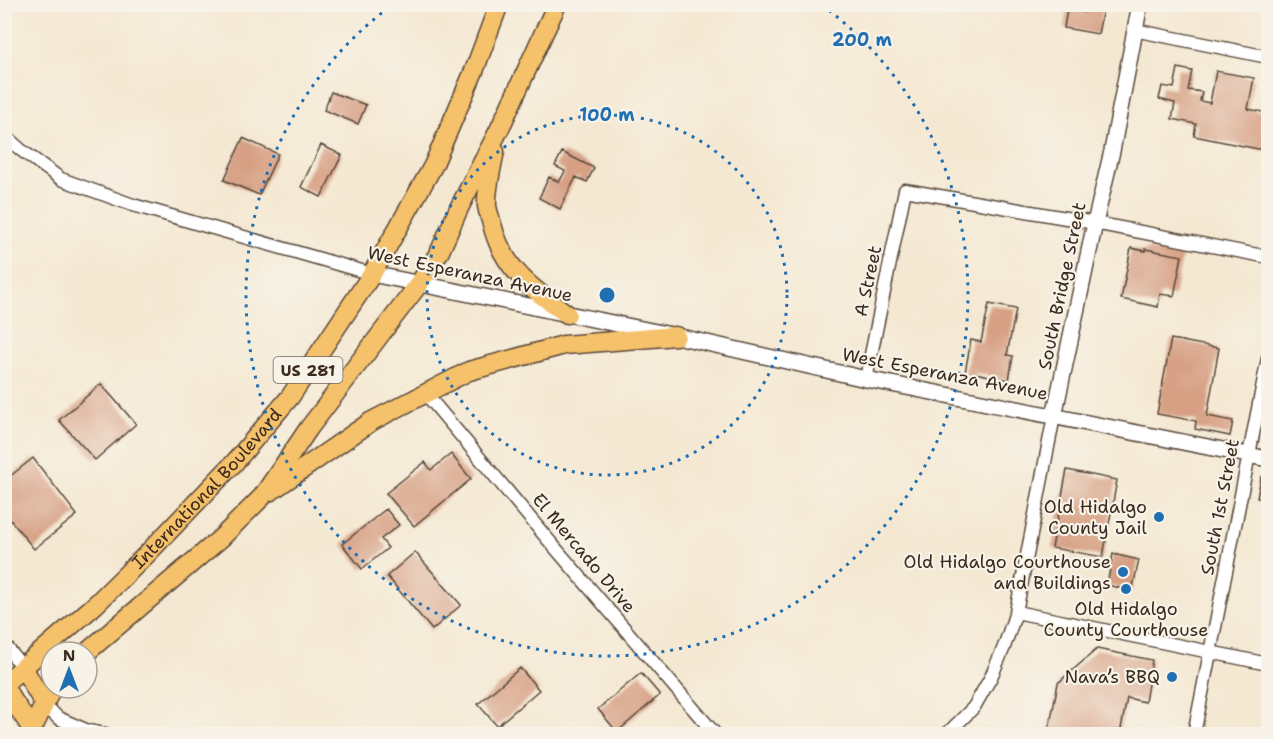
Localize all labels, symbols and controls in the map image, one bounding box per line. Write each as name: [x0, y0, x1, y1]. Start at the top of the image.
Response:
text: 200 m: [832, 28, 893, 52]
text: 100 m: [579, 103, 635, 127]
street label: South Bridge Street: [1033, 200, 1092, 372]
street label: West Esperanza Avenue: [365, 241, 575, 307]
street label: A Street: [849, 243, 887, 319]
centre of rings: [597, 285, 617, 305]
street label: West Esperanza Avenue: [840, 342, 1050, 406]
road number: US 281: [274, 357, 342, 383]
street label: International Boulevard: [127, 403, 287, 574]
street label: South 1st Street: [1195, 437, 1245, 577]
street label: El Mercado Drive: [527, 488, 641, 618]
place label: Old Hidalgo County Jail: [1044, 495, 1148, 540]
marker: Old Hidalgo County Jail: [1152, 510, 1166, 524]
place label: Old Hidalgo Courthouse and Buildings: [904, 550, 1111, 595]
marker: Old Hidalgo Courthouse and Buildings: [1116, 565, 1130, 579]
marker: Old Hidalgo County Courthouse: [1119, 582, 1133, 596]
place label: Old Hidalgo County Courthouse: [1044, 597, 1208, 642]
north arrow: [39, 640, 99, 700]
text: N: [63, 645, 75, 666]
place label: Nava’s BBQ: [1064, 665, 1160, 689]
marker: Nava’s BBQ: [1165, 670, 1179, 684]

